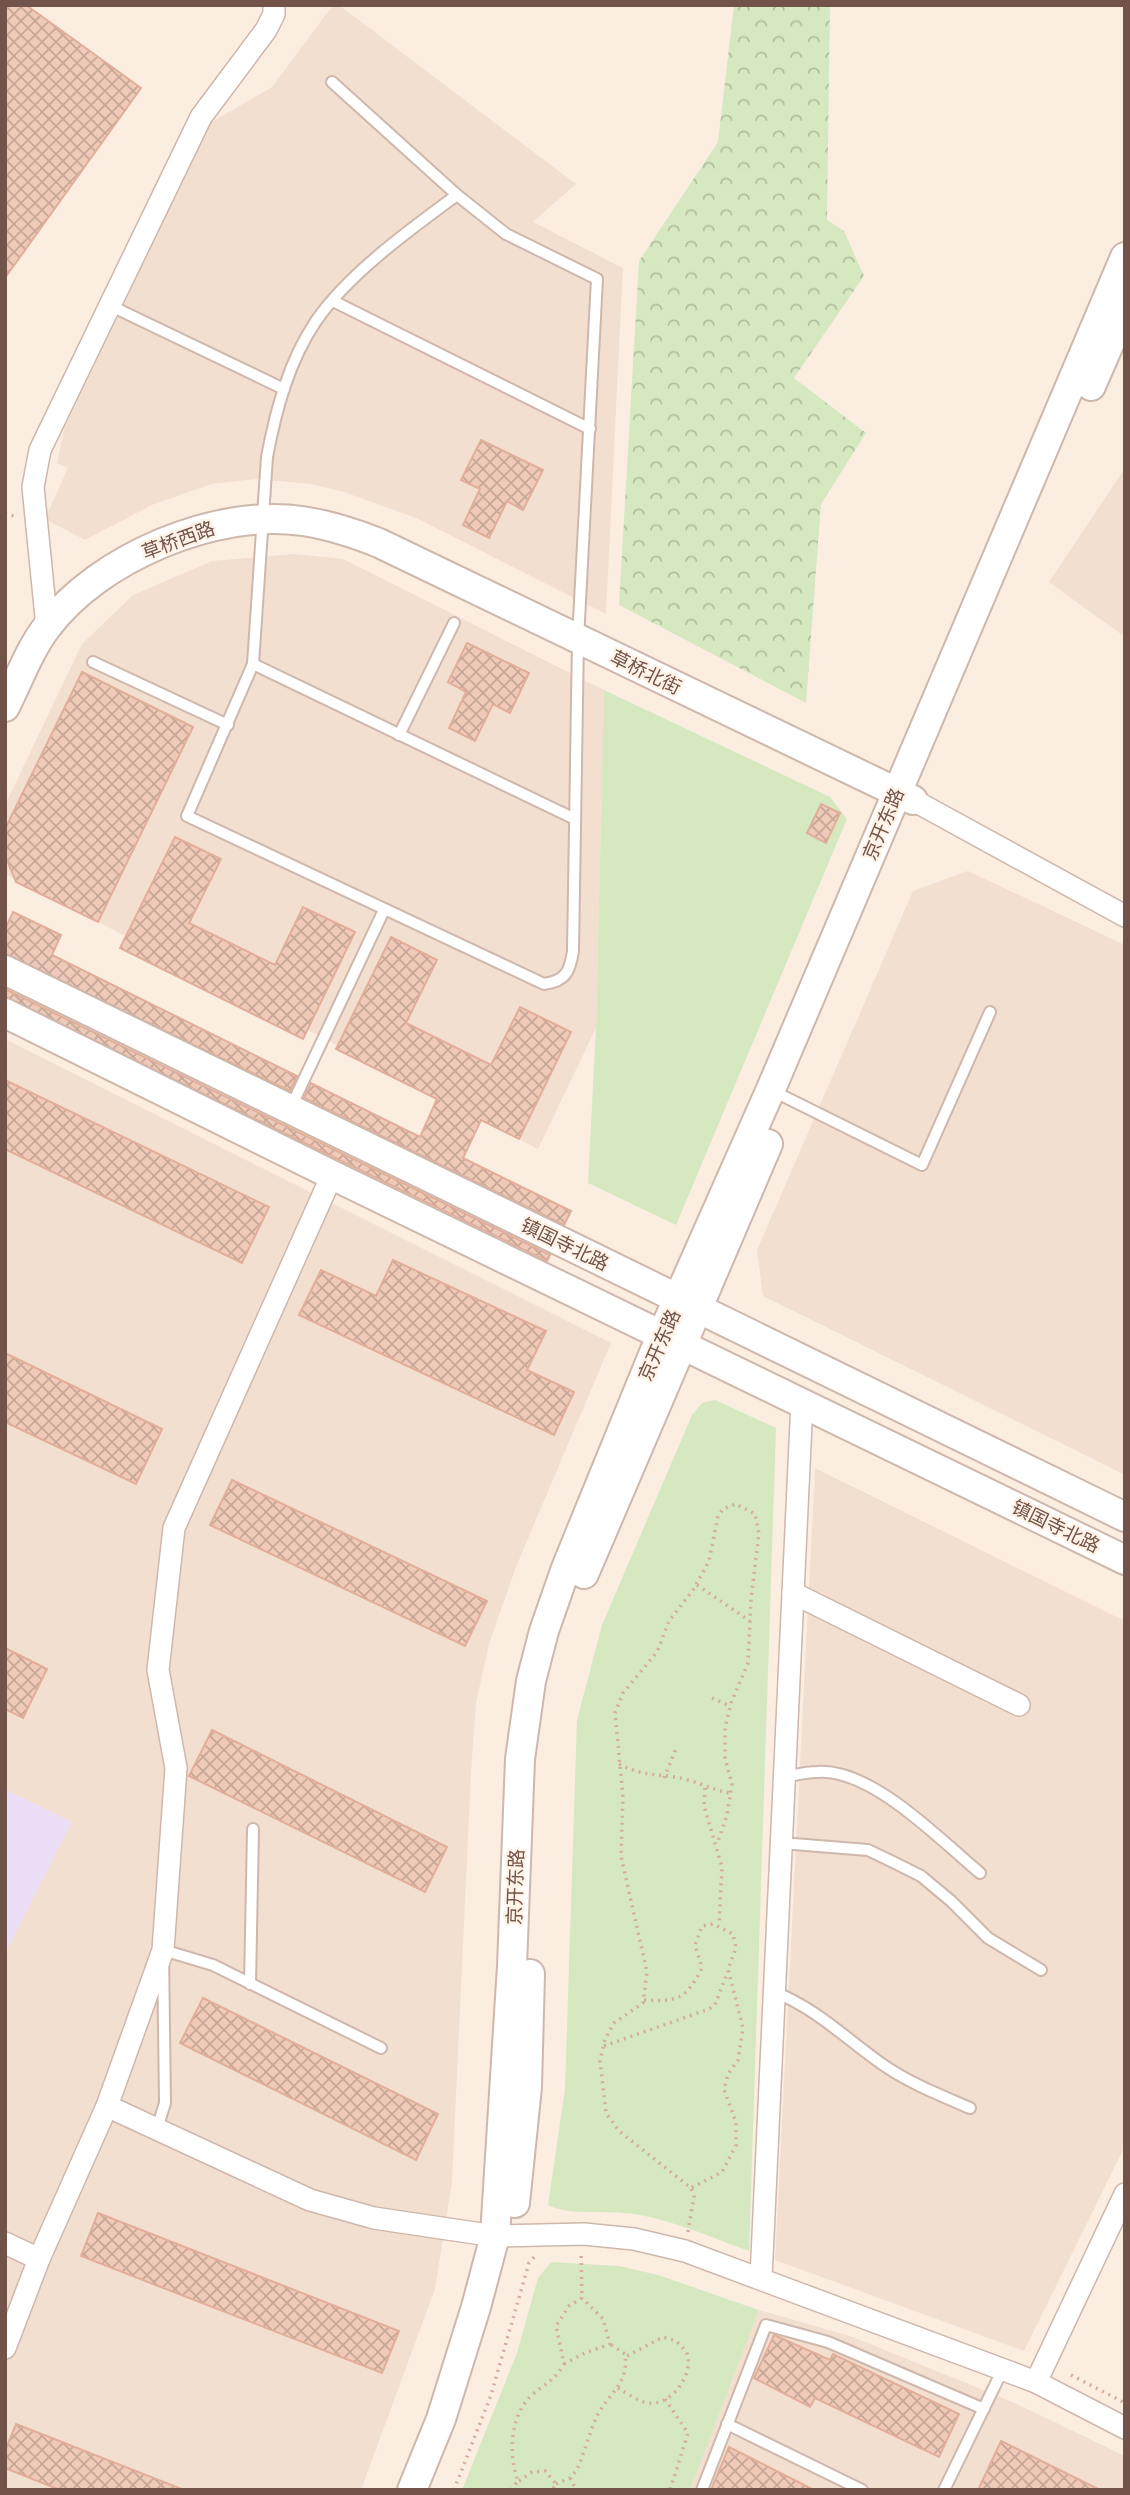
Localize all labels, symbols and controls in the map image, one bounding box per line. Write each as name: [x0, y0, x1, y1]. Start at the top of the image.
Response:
street label: 草桥西路: [139, 517, 217, 563]
street label: 草桥北街: [607, 645, 685, 699]
street label: 京开东路: [858, 785, 908, 863]
street label: 镇国寺北路: [517, 1213, 613, 1275]
street label: 京开东路: [633, 1306, 685, 1384]
street label: 镇国寺北路: [1008, 1495, 1104, 1557]
street label: 京开东路: [503, 1849, 527, 1925]

